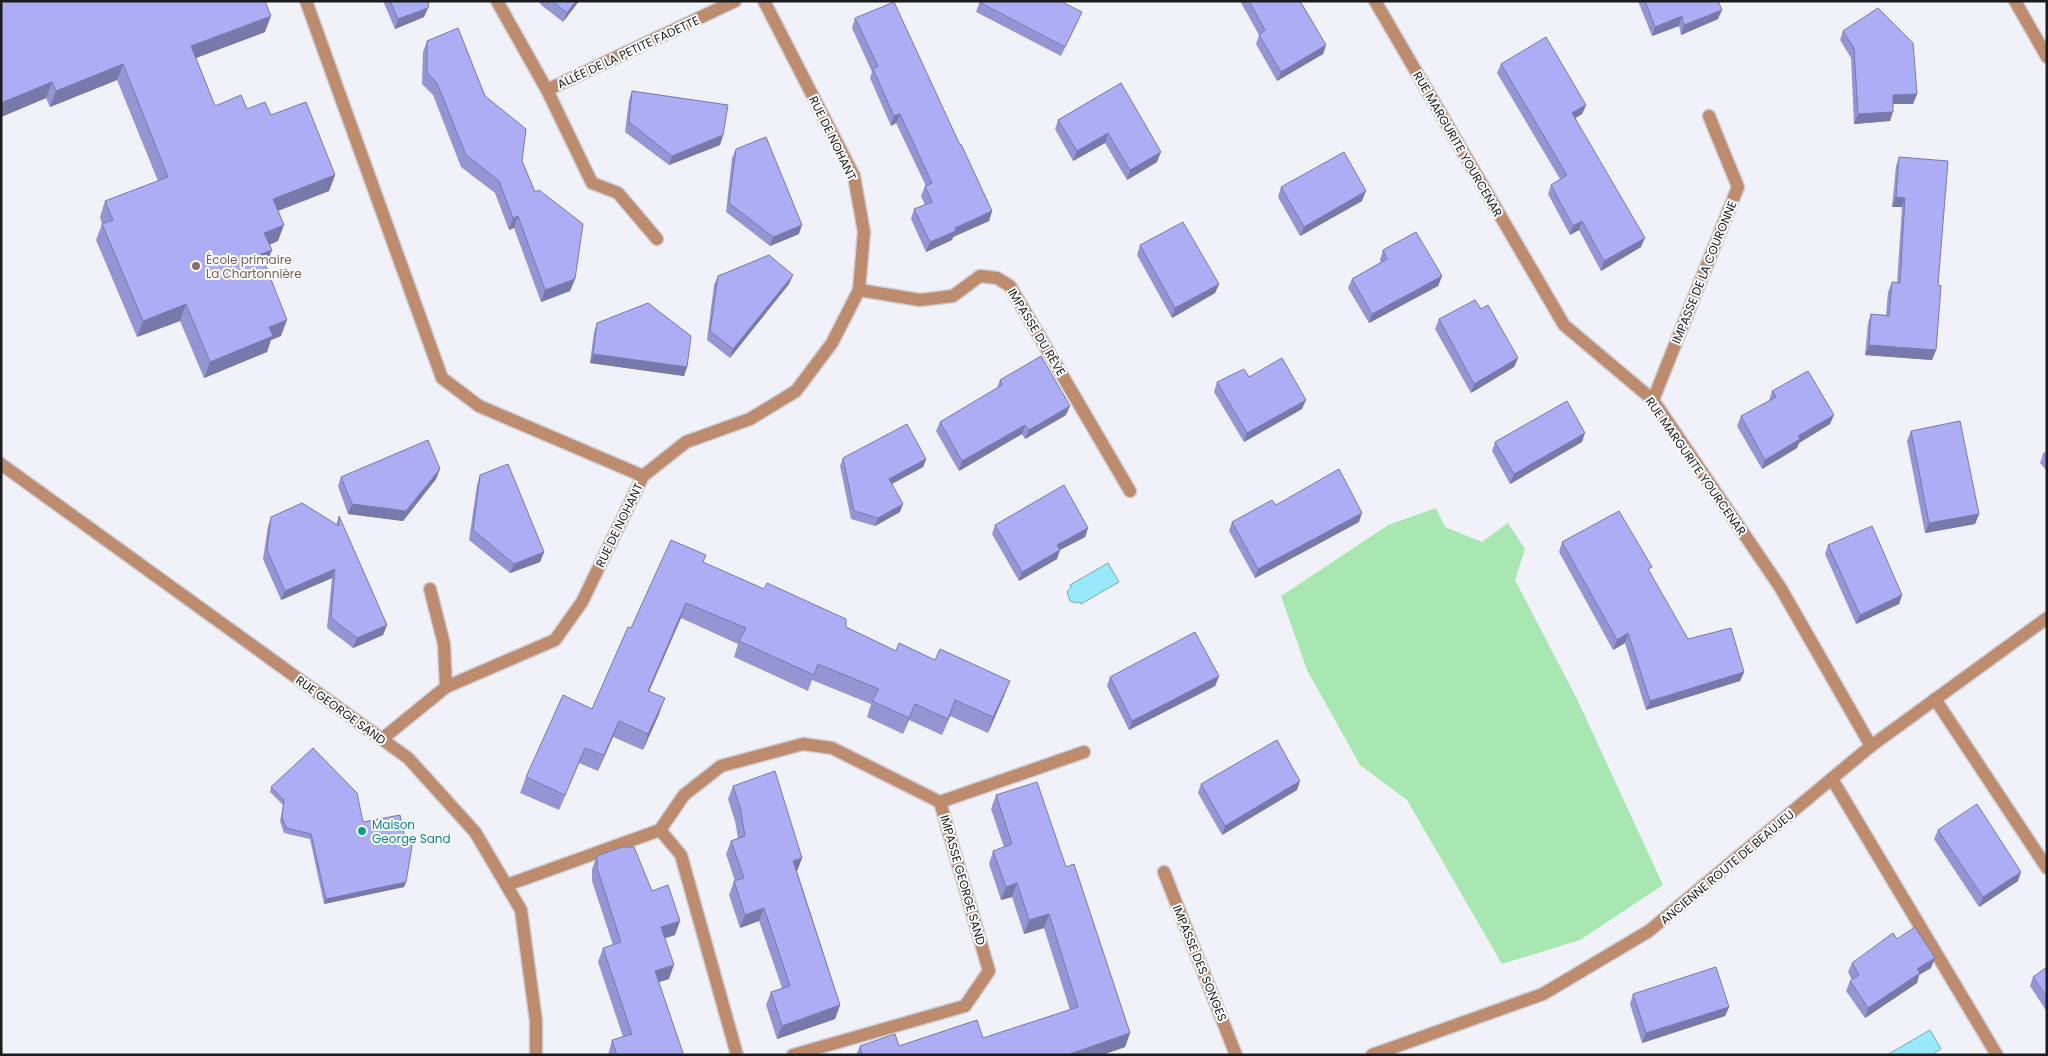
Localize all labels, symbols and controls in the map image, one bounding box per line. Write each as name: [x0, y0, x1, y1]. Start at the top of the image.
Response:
street label: ALLÉE DE LA PETITE FADETTE: [554, 12, 702, 92]
street label: RUE MARGURITE YOURCENAR: [1409, 68, 1507, 220]
street label: RUE DE NOHANT: [805, 93, 861, 183]
street label: IMPASSE DE LA COURONNE: [1668, 198, 1740, 346]
place label: École primaire La Chartonnière: [206, 251, 302, 282]
marker: École primaire La Chartonnière: [190, 260, 202, 272]
street label: IMPASSE DU RÊVE: [1004, 285, 1070, 379]
street label: RUE MARGURITE YOURCENAR: [1642, 394, 1750, 538]
street label: RUE DE NOHANT: [591, 480, 647, 570]
street label: RUE GEORGE SAND: [292, 671, 390, 749]
street label: ANCIENNE ROUTE DE BEAUJEU: [1656, 806, 1798, 928]
street label: IMPASSE GEORGE SAND: [936, 813, 990, 947]
place label: Maison George Sand: [372, 816, 451, 847]
marker: Maison George Sand: [356, 825, 368, 837]
street label: IMPASSE DES SONGES: [1169, 902, 1231, 1024]

